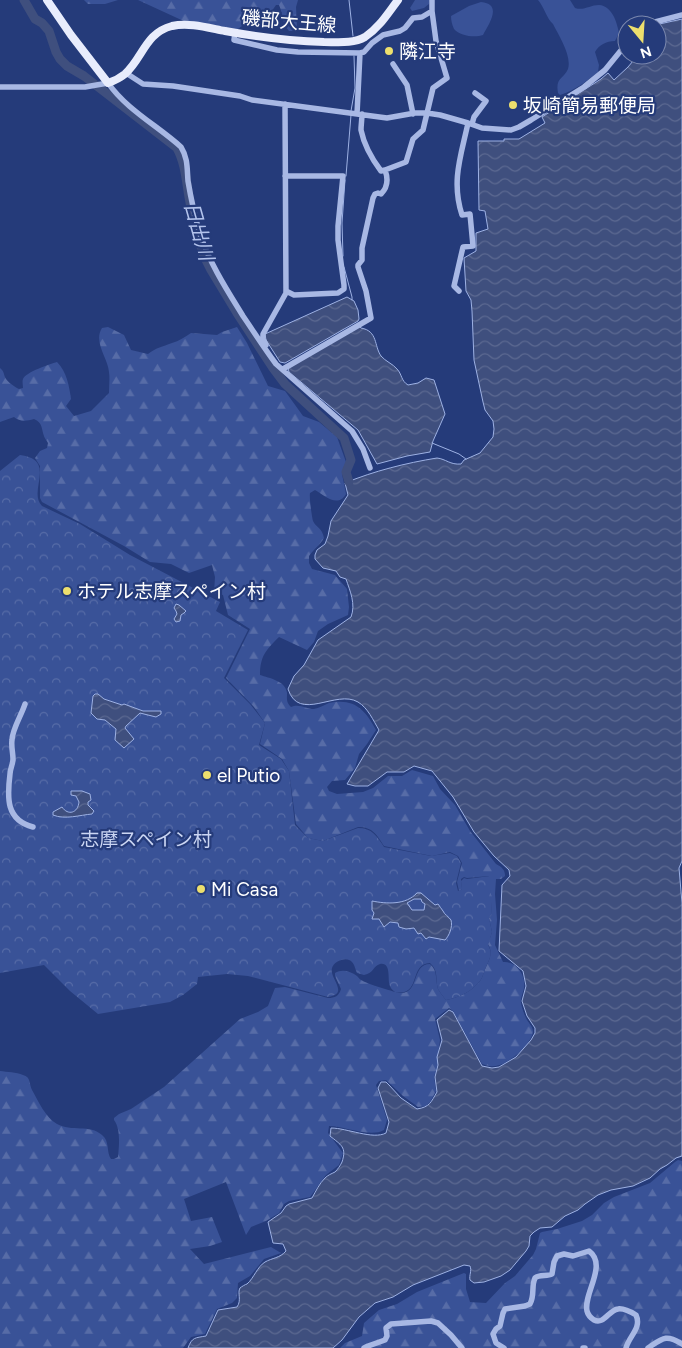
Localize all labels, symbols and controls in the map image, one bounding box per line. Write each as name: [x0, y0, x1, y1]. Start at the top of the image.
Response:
street label: 磯部大王線: [241, 6, 337, 37]
north arrow: [617, 15, 667, 65]
place label: 隣江寺: [399, 40, 456, 63]
text: N: [638, 42, 654, 62]
marker: 隣江寺: [383, 45, 395, 57]
place label: 坂崎簡易郵便局: [523, 94, 656, 117]
marker: 坂崎簡易郵便局: [507, 99, 519, 111]
water label: 日出川: [179, 199, 219, 265]
place label: ホテル志摩スペイン村: [77, 580, 266, 603]
marker: ホテル志摩スペイン村: [61, 585, 73, 597]
place label: el Putio: [217, 764, 280, 787]
marker: el Putio: [201, 769, 213, 781]
park label: 志摩スペイン村: [80, 828, 212, 851]
place label: Mi Casa: [211, 878, 278, 901]
marker: Mi Casa: [195, 883, 207, 895]

